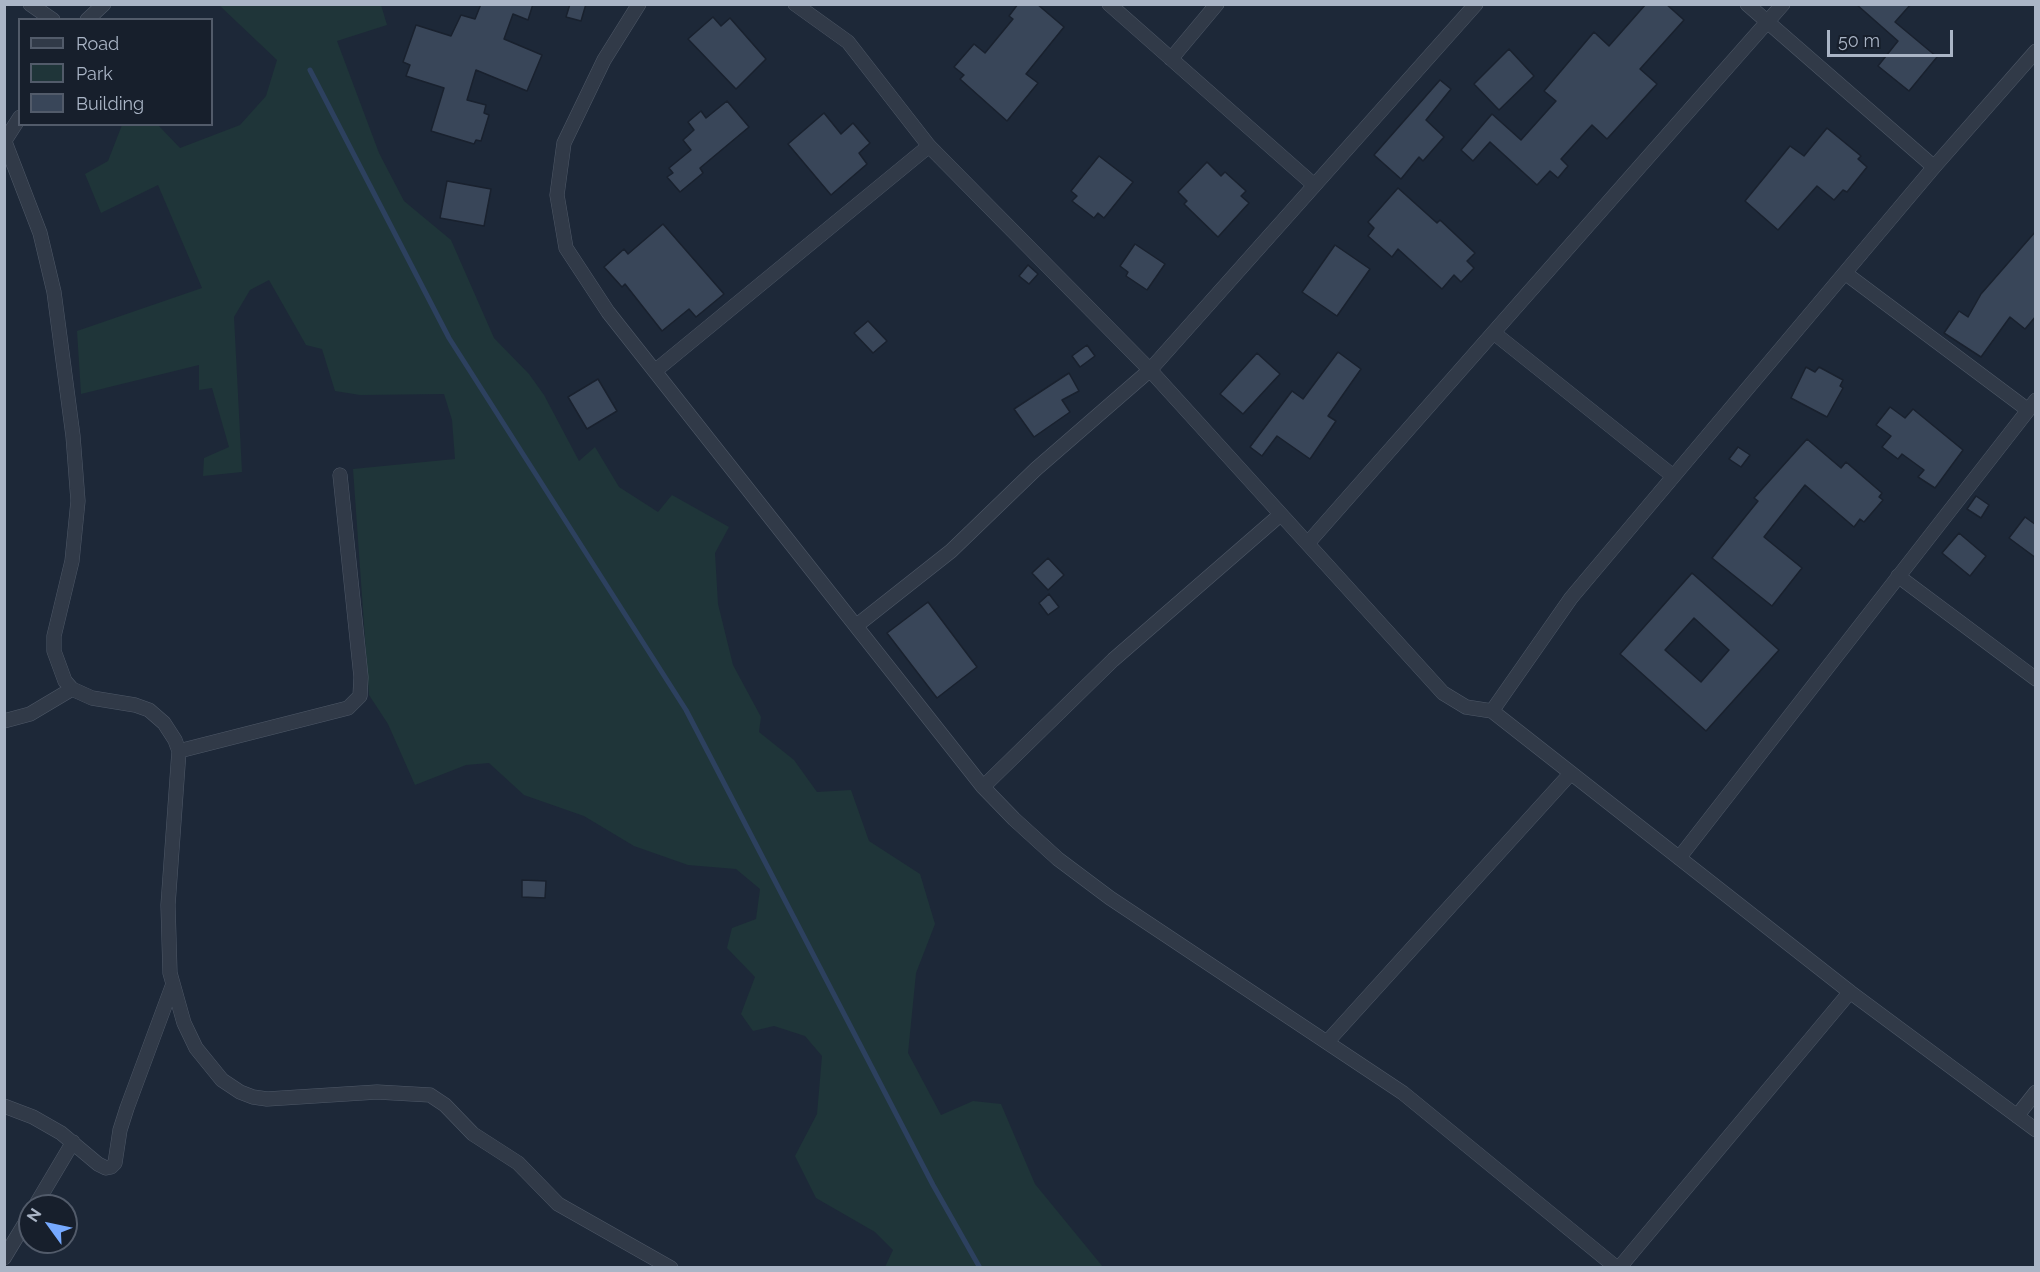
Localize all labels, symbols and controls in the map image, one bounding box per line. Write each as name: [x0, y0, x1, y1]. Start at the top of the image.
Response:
legend: [18, 18, 213, 126]
scale bar: [1830, 18, 1956, 56]
text: 50 m: [1838, 30, 1880, 51]
text: Road: [76, 33, 119, 54]
text: Park: [76, 63, 113, 84]
text: Building: [76, 93, 144, 114]
north arrow: [18, 1194, 78, 1254]
text: N: [23, 1205, 45, 1225]

